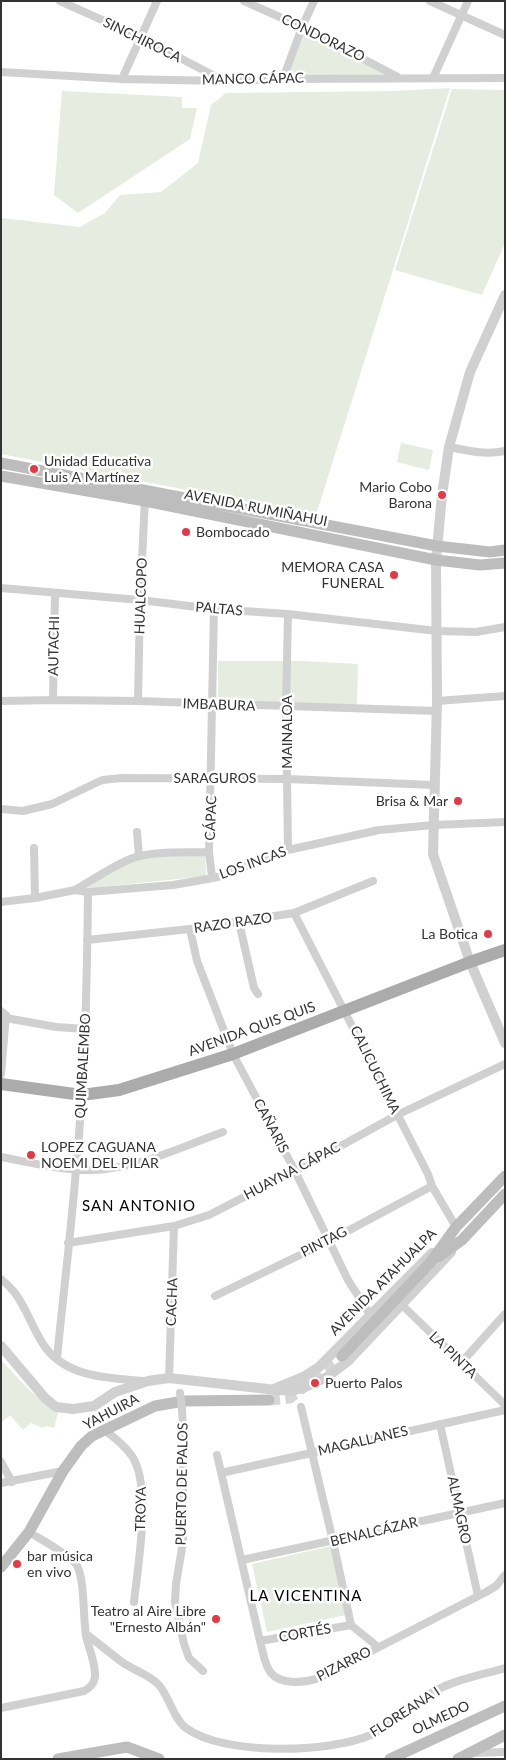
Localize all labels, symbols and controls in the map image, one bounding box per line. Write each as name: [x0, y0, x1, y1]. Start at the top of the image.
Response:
street label: CONDORAZO: [279, 11, 367, 65]
street label: SINCHIROCA: [100, 14, 184, 66]
street label: MANCO CÁPAC: [202, 70, 304, 88]
place label: Unidad Educativa Luis A Martínez: [44, 453, 151, 486]
marker: Unidad Educativa Luis A Martínez: [28, 463, 40, 475]
place label: Mario Cobo Barona: [359, 479, 432, 512]
street label: AVENIDA RUMIÑAHUI: [183, 486, 329, 530]
marker: Mario Cobo Barona: [436, 489, 448, 501]
place label: Bombocado: [196, 524, 270, 540]
marker: Bombocado: [180, 526, 192, 538]
street label: HUALCOPO: [131, 557, 151, 635]
place label: MEMORA CASA FUNERAL: [281, 559, 384, 592]
marker: MEMORA CASA FUNERAL: [388, 569, 400, 581]
street label: PALTAS: [195, 599, 243, 619]
street label: AUTACHI: [45, 616, 63, 676]
street label: IMBABURA: [182, 695, 256, 715]
street label: MAINALOA: [279, 695, 295, 769]
street label: SARAGUROS: [174, 770, 256, 786]
place label: Brisa & Mar: [376, 793, 448, 809]
street label: CÁPAC: [202, 795, 220, 841]
marker: Brisa & Mar: [452, 795, 464, 807]
street label: LOS INCAS: [217, 843, 289, 883]
street label: RAZO RAZO: [193, 909, 273, 937]
place label: La Botica: [421, 926, 478, 942]
marker: La Botica: [482, 928, 494, 940]
street label: AVENIDA QUIS QUIS: [186, 998, 318, 1060]
street label: QUIMBALEMBO: [72, 1013, 94, 1119]
street label: CALICUCHIMA: [346, 1023, 404, 1117]
street label: CAÑARIS: [250, 1096, 292, 1156]
place label: LOPEZ CAGUANA NOEMI DEL PILAR: [41, 1139, 159, 1172]
street label: HUAYNA CÁPAC: [241, 1139, 343, 1203]
marker: LOPEZ CAGUANA NOEMI DEL PILAR: [25, 1149, 37, 1161]
district label: SAN ANTONIO: [81, 1197, 197, 1215]
street label: PINTAG: [298, 1223, 350, 1261]
street label: AVENIDA ATAHUALPA: [326, 1225, 440, 1339]
street label: CACHA: [163, 1278, 181, 1326]
street label: LA PINTA: [426, 1328, 480, 1382]
place label: Puerto Palos: [325, 1375, 403, 1391]
marker: Puerto Palos: [309, 1377, 321, 1389]
street label: YAHUIRA: [80, 1390, 142, 1434]
street label: PUERTO DE PALOS: [173, 1422, 191, 1546]
street label: MAGALLANES: [316, 1422, 410, 1460]
street label: ALMAGRO: [444, 1475, 474, 1545]
street label: TROYA: [132, 1486, 150, 1532]
street label: BENALCÁZAR: [328, 1514, 420, 1550]
place label: bar música en vivo: [27, 1548, 93, 1580]
marker: bar música en vivo: [11, 1558, 23, 1570]
district label: LA VICENTINA: [248, 1587, 364, 1605]
place label: Teatro al Aire Libre "Ernesto Albán": [91, 1603, 206, 1635]
marker: Teatro al Aire Libre "Ernesto Albán": [210, 1613, 222, 1625]
street label: CORTÉS: [278, 1620, 332, 1646]
street label: PIZARRO: [314, 1643, 374, 1685]
street label: FLOREANA I: [367, 1683, 443, 1741]
street label: OLMEDO: [410, 1697, 472, 1739]

